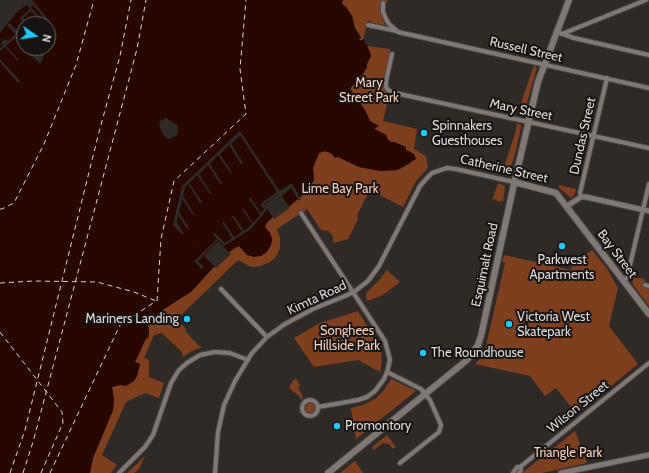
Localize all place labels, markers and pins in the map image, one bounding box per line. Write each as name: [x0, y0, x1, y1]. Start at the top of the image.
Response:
place label: Spinnakers Guesthouses: [432, 118, 502, 149]
marker: Spinnakers Guesthouses: [419, 128, 429, 138]
marker: Parkwest Apartments: [557, 241, 567, 251]
place label: Parkwest Apartments: [530, 252, 594, 283]
place label: Victoria West Skatepark: [517, 309, 590, 340]
place label: Mariners Landing: [85, 311, 179, 327]
marker: Mariners Landing: [182, 314, 192, 324]
marker: Victoria West Skatepark: [504, 319, 514, 329]
place label: The Roundhouse: [431, 345, 524, 361]
marker: The Roundhouse: [418, 348, 428, 358]
place label: Promontory: [345, 418, 411, 434]
marker: Promontory: [332, 421, 342, 431]

